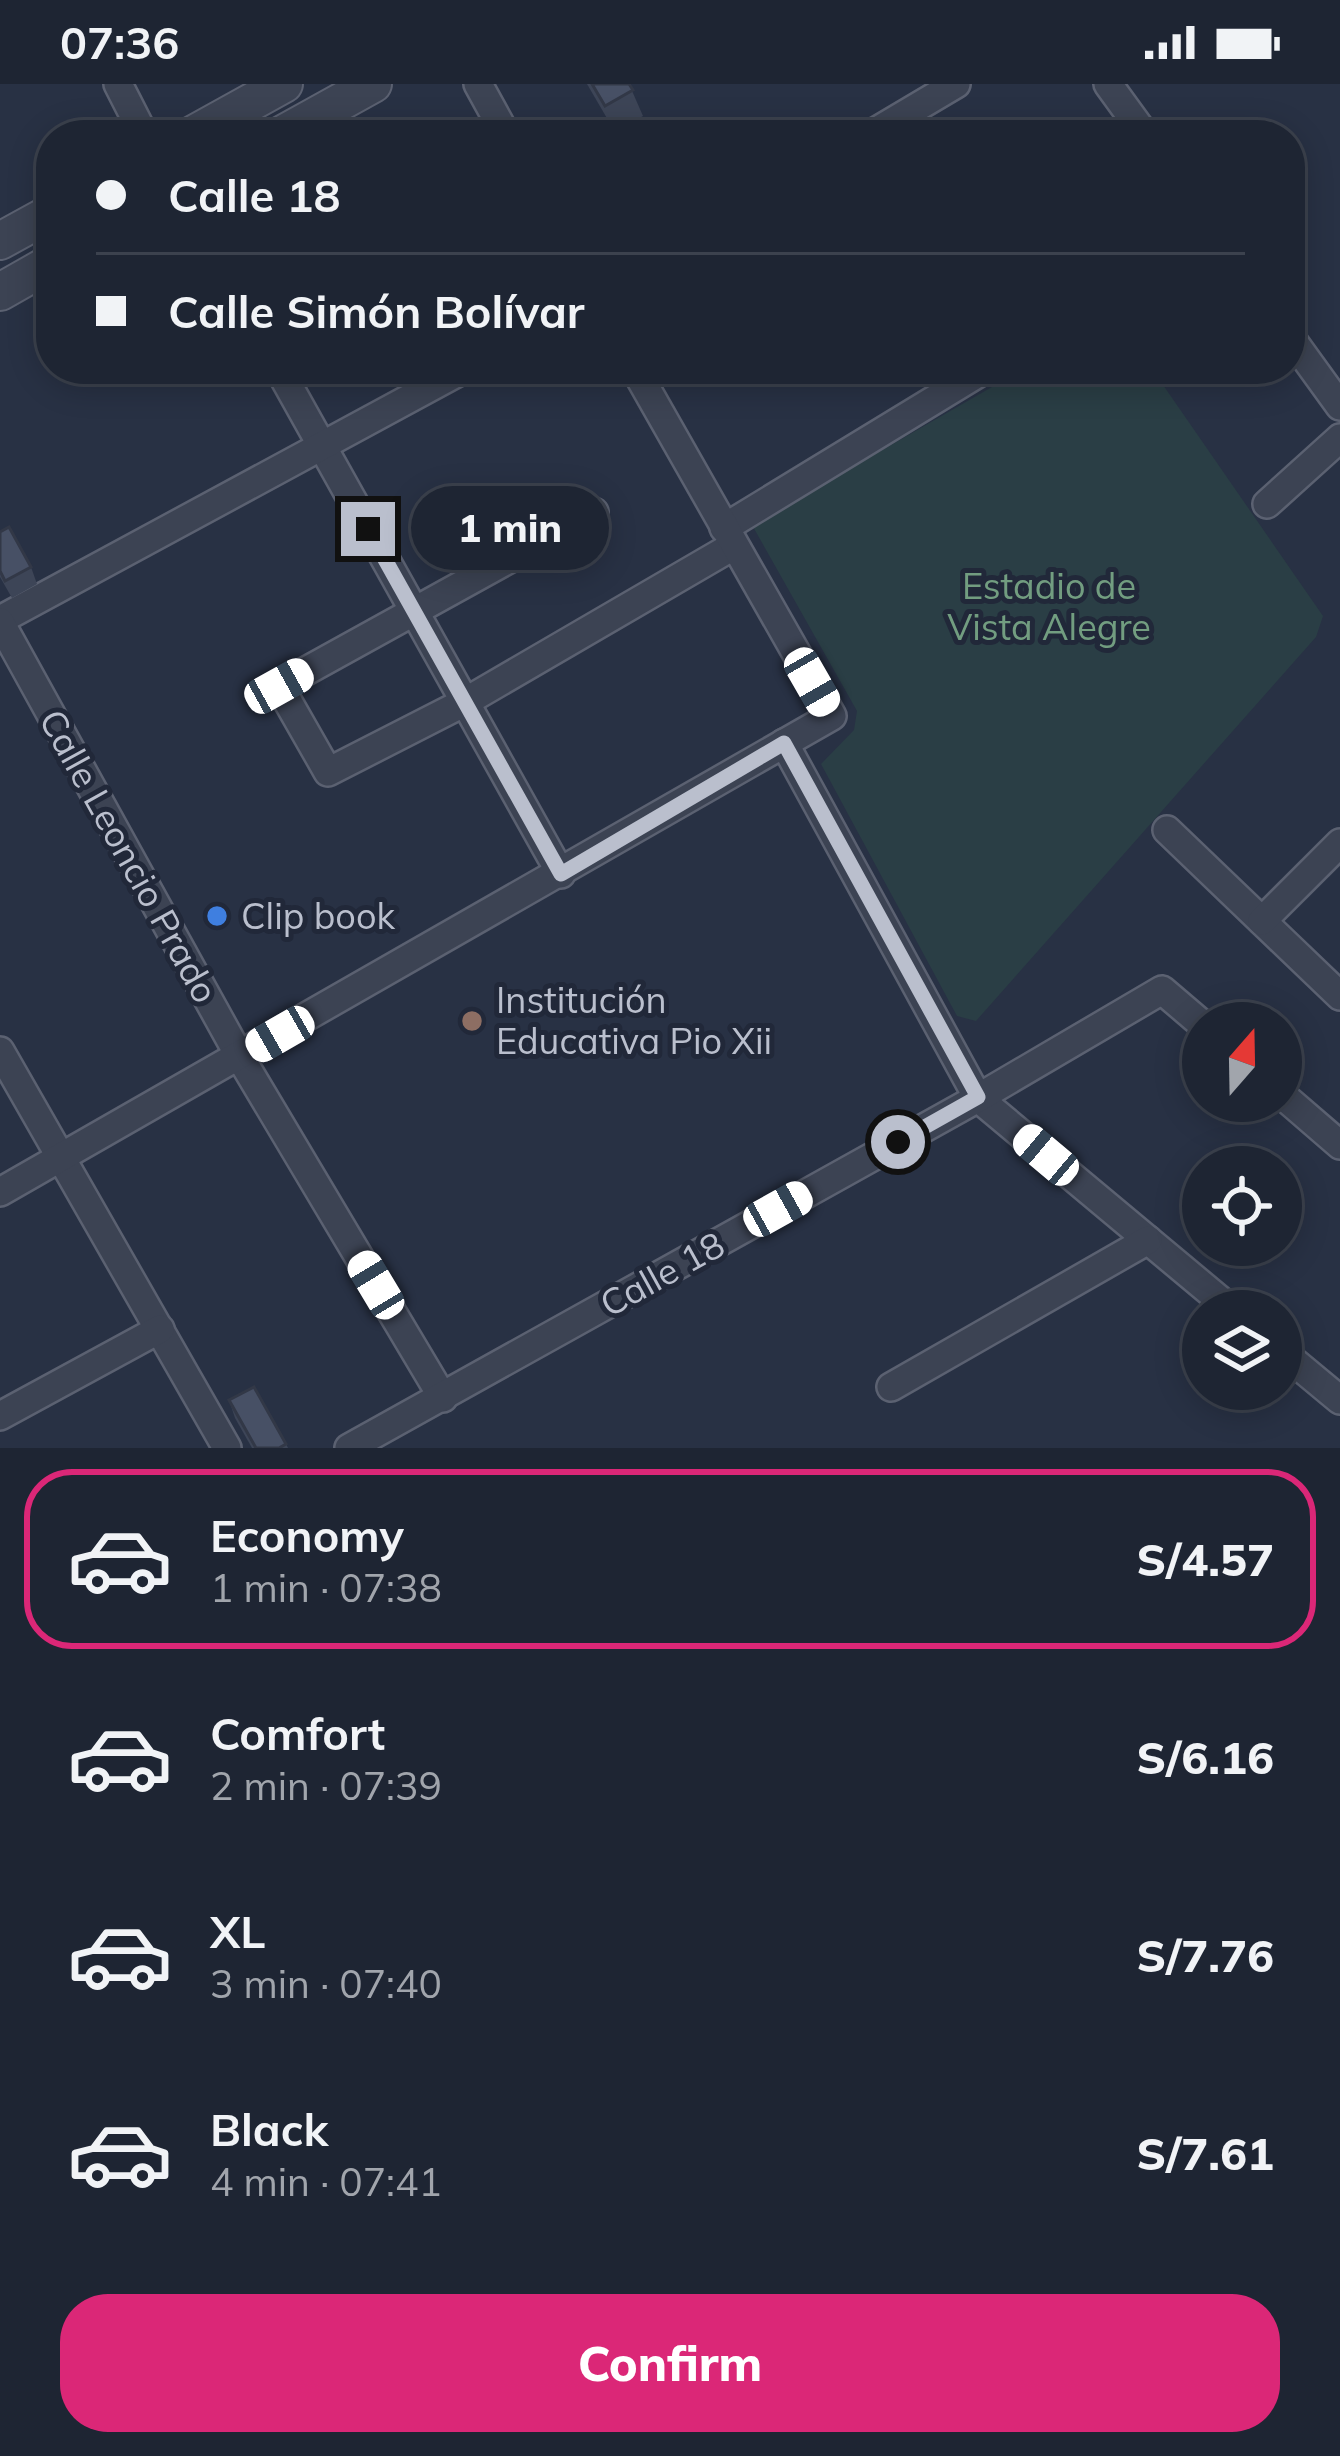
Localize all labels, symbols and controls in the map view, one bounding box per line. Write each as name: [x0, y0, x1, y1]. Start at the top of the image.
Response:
text: 07:36: [60, 14, 179, 70]
text: Calle 18: [168, 167, 340, 223]
text: Calle Simón Bolívar: [168, 283, 585, 339]
callout: 1 min: [410, 487, 608, 571]
route end: [341, 502, 395, 556]
text: 1 min: [458, 503, 562, 552]
park label: Estadio de Vista Alegre: [947, 563, 1151, 649]
car: [778, 642, 846, 722]
car: [239, 653, 319, 719]
street label: Calle Leoncio Prado: [30, 701, 229, 1010]
place label: Clip book: [241, 893, 395, 938]
marker: Clip book: [204, 903, 230, 929]
place label: Institución Educativa Pio Xii: [496, 977, 772, 1063]
car: [240, 1000, 320, 1068]
north arrow: [1182, 1002, 1302, 1122]
map controls: [1182, 1002, 1302, 1410]
marker: Institución Educativa Pio Xii: [459, 1008, 485, 1034]
route start: [871, 1115, 925, 1169]
car: [1007, 1118, 1085, 1192]
button: locate: [1182, 1146, 1302, 1266]
car: [738, 1176, 818, 1242]
street label: Calle 18: [592, 1221, 732, 1326]
car: [342, 1245, 410, 1325]
button: layers: [1182, 1290, 1302, 1410]
icon: car: [66, 1505, 174, 1613]
text: Economy: [210, 1507, 404, 1563]
text: S/4.57: [1136, 1531, 1274, 1587]
text: 1 min · 07:38: [210, 1563, 442, 1612]
icon: car: [66, 1703, 174, 1811]
text: Comfort: [210, 1705, 385, 1761]
text: S/6.16: [1136, 1729, 1274, 1785]
text: 2 min · 07:39: [210, 1761, 442, 1810]
icon: car: [66, 1901, 174, 2009]
text: XL: [210, 1903, 265, 1959]
text: S/7.76: [1136, 1927, 1274, 1983]
text: 3 min · 07:40: [210, 1959, 442, 2008]
icon: car: [66, 2099, 174, 2207]
text: Black: [210, 2101, 328, 2157]
text: S/7.61: [1136, 2125, 1274, 2181]
text: 4 min · 07:41: [210, 2157, 442, 2206]
button: Confirm: [60, 2294, 1280, 2432]

